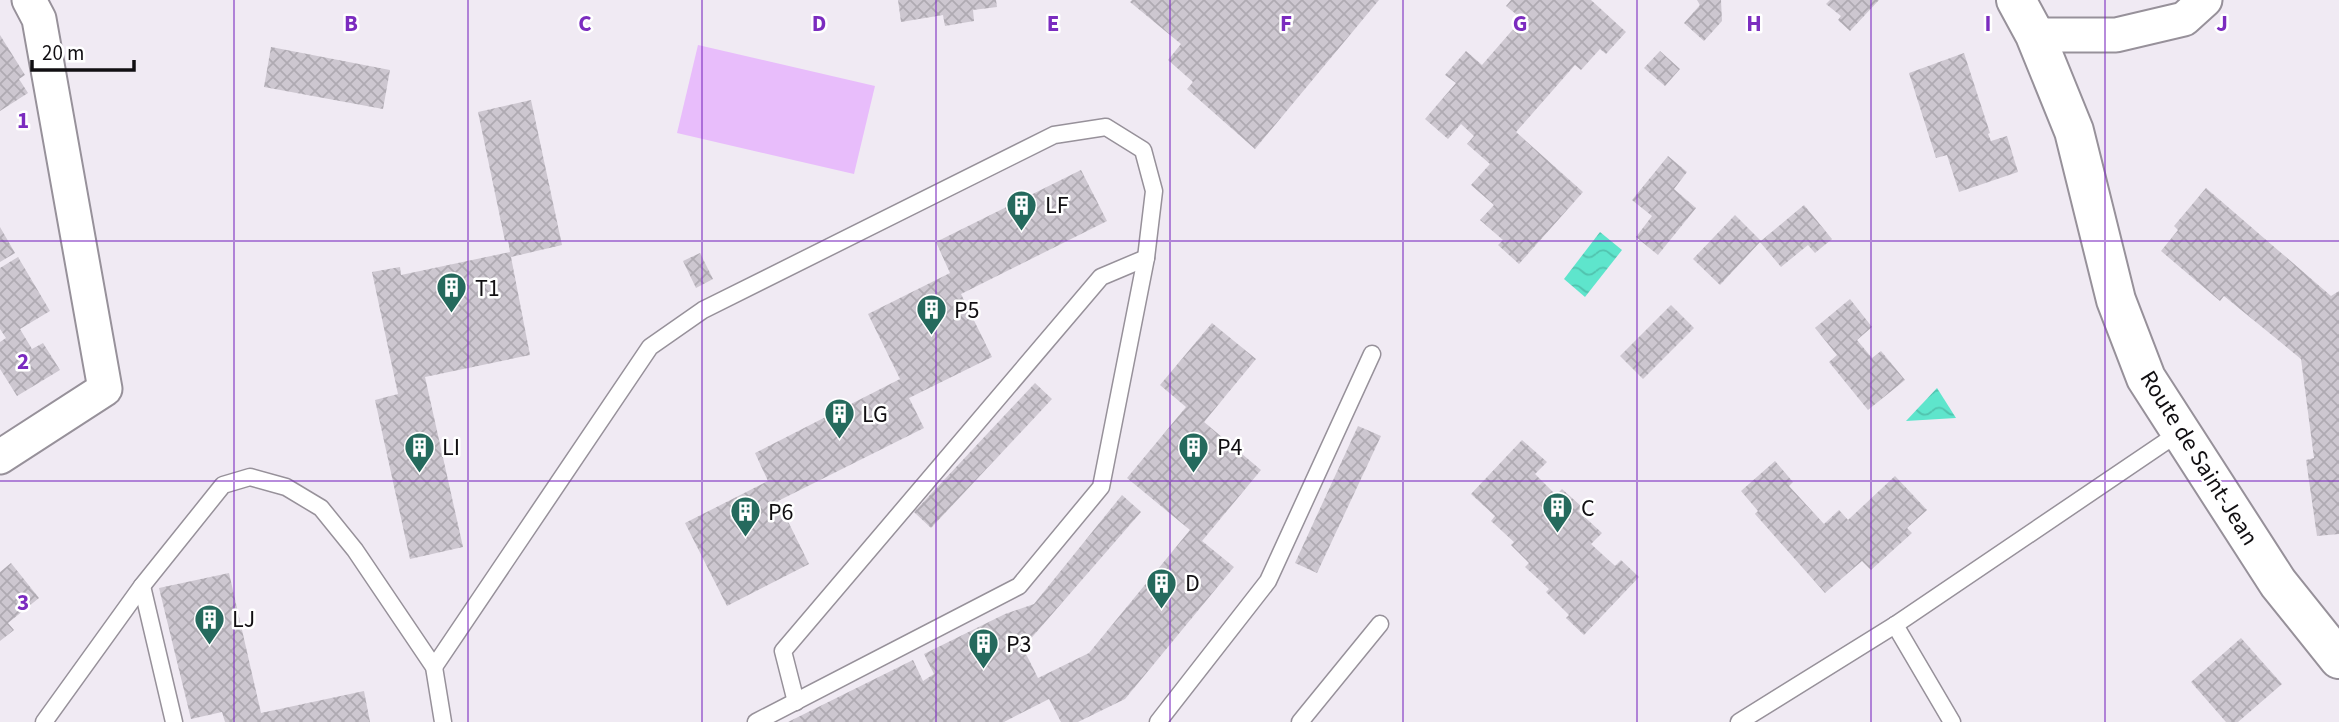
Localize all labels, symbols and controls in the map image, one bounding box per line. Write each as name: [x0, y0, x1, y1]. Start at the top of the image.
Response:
text: B: [344, 7, 358, 40]
text: C: [578, 7, 592, 40]
text: D: [812, 7, 826, 40]
text: E: [1047, 7, 1059, 40]
text: F: [1280, 7, 1292, 40]
text: G: [1513, 7, 1527, 40]
text: H: [1746, 7, 1762, 40]
text: I: [1985, 7, 1991, 40]
text: J: [2216, 7, 2228, 40]
scale bar: [32, 28, 133, 72]
text: 20 m: [42, 38, 84, 68]
text: 1: [17, 104, 29, 137]
building icon: LF: [1005, 188, 1039, 232]
place label: LF: [1045, 188, 1069, 223]
building icon: T1: [435, 271, 469, 315]
place label: T1: [475, 271, 500, 306]
building icon: P5: [914, 293, 948, 337]
place label: P5: [954, 293, 980, 328]
text: 2: [17, 345, 29, 378]
street label: Route de Saint-Jean: [2131, 364, 2267, 552]
building icon: LG: [822, 397, 856, 441]
place label: LG: [862, 397, 888, 432]
building icon: LI: [402, 430, 436, 474]
place label: LI: [442, 430, 460, 465]
building icon: P4: [1177, 430, 1211, 474]
place label: P4: [1217, 430, 1243, 465]
building icon: C: [1541, 491, 1575, 535]
place label: C: [1581, 491, 1595, 526]
building icon: P6: [728, 495, 762, 539]
place label: P6: [768, 495, 794, 530]
building icon: D: [1145, 566, 1179, 610]
place label: D: [1185, 566, 1200, 601]
text: 3: [17, 586, 29, 619]
building icon: LJ: [192, 602, 226, 646]
place label: LJ: [232, 602, 255, 637]
building icon: P3: [966, 627, 1000, 671]
place label: P3: [1006, 627, 1032, 662]

